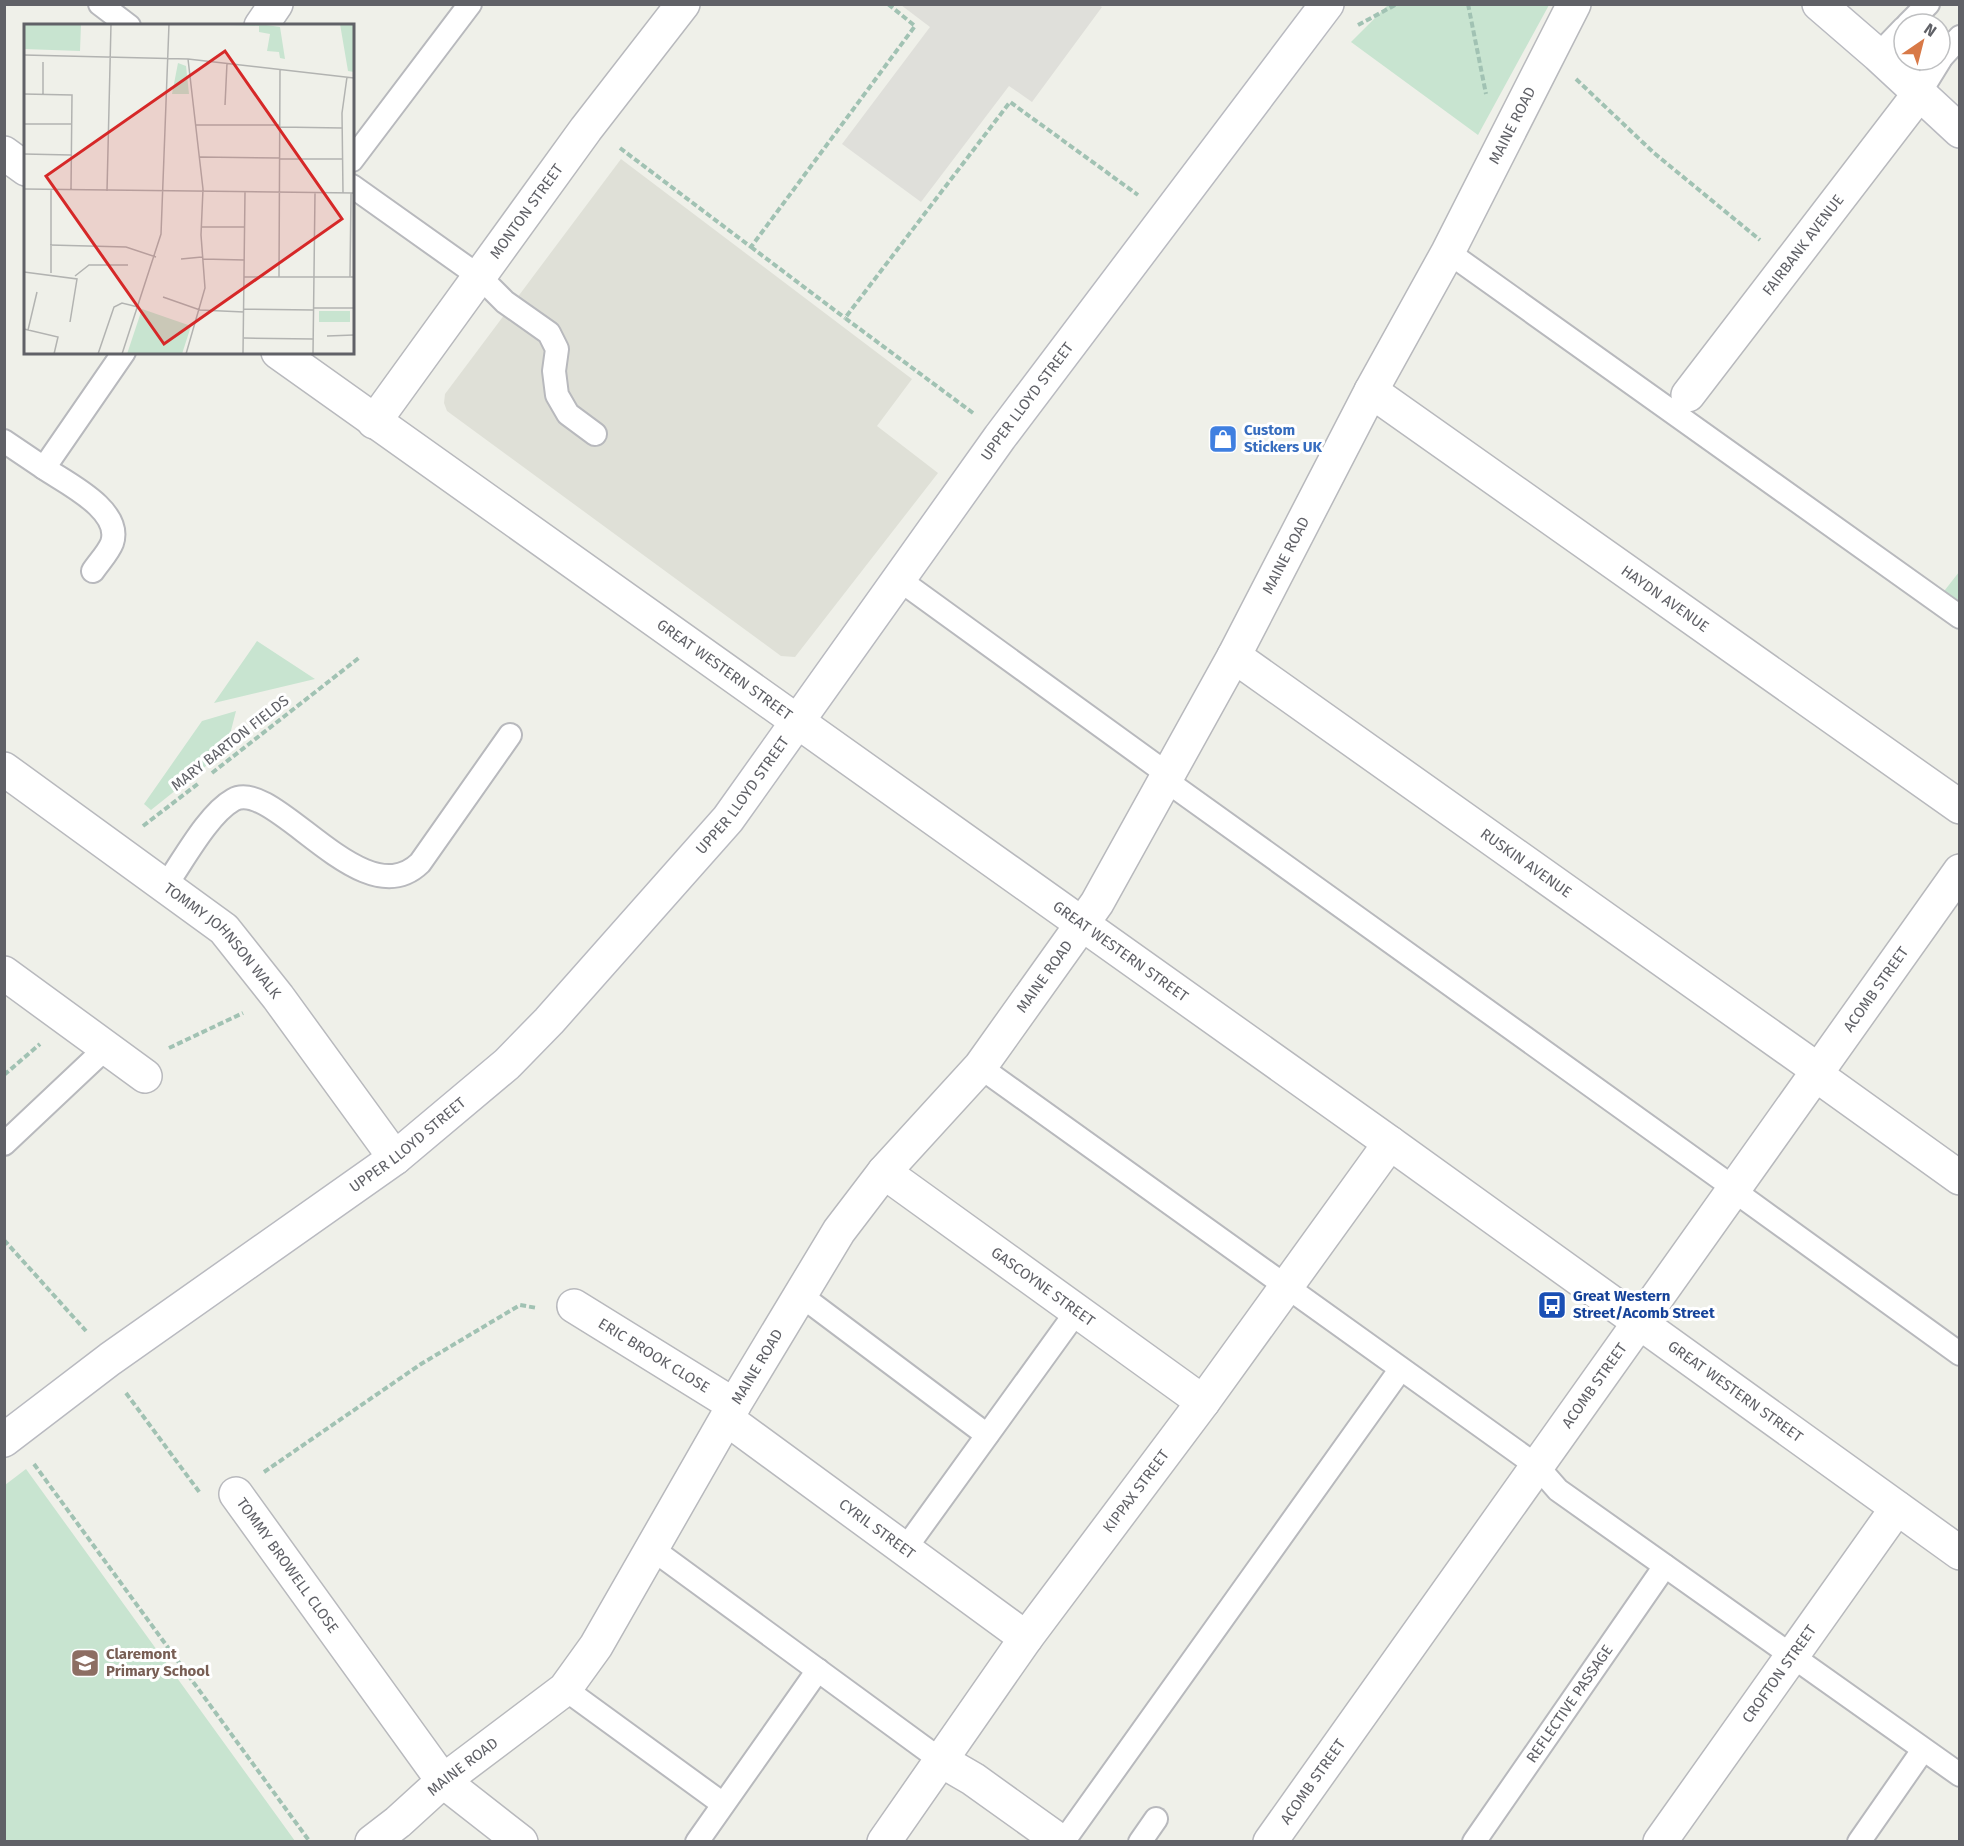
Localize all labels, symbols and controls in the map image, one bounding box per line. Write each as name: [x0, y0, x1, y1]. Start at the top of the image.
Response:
north arrow: [1892, 12, 1952, 72]
text: N: [1921, 19, 1940, 41]
inset map: [24, 24, 354, 354]
street label: MAINE ROAD: [1485, 84, 1539, 167]
street label: MONTON STREET: [486, 160, 567, 262]
street label: FAIRBANK AVENUE: [1759, 191, 1847, 299]
street label: UPPER LLOYD STREET: [977, 339, 1077, 464]
place label: Custom Stickers UK: [1244, 421, 1323, 456]
shop icon: Custom Stickers UK: [1207, 423, 1239, 455]
street label: MAINE ROAD: [1259, 514, 1313, 597]
street label: HAYDN AVENUE: [1618, 562, 1712, 636]
street label: GREAT WESTERN STREET: [653, 615, 796, 724]
street label: MARY BARTON FIELDS: [168, 691, 292, 795]
street label: UPPER LLOYD STREET: [692, 733, 793, 858]
street label: RUSKIN AVENUE: [1477, 825, 1575, 901]
street label: TOMMY JOHNSON WALK: [160, 879, 285, 1002]
street label: GREAT WESTERN STREET: [1049, 897, 1192, 1006]
street label: MAINE ROAD: [1013, 937, 1076, 1016]
street label: ACOMB STREET: [1840, 943, 1912, 1035]
street label: UPPER LLOYD STREET: [346, 1093, 469, 1196]
street label: GASCOYNE STREET: [988, 1243, 1098, 1330]
place label: Great Western Street/Acomb Street: [1573, 1287, 1715, 1322]
bus stop icon: Great Western Street/Acomb Street: [1536, 1289, 1568, 1321]
street label: ERIC BROOK CLOSE: [595, 1314, 713, 1397]
street label: MAINE ROAD: [728, 1326, 787, 1407]
street label: GREAT WESTERN STREET: [1664, 1337, 1807, 1446]
street label: ACOMB STREET: [1558, 1339, 1631, 1432]
street label: KIPPAX STREET: [1099, 1446, 1173, 1536]
street label: TOMMY BROWELL CLOSE: [233, 1494, 342, 1637]
street label: CYRIL STREET: [835, 1495, 919, 1563]
street label: CROFTON STREET: [1738, 1621, 1820, 1726]
street label: REFLECTIVE PASSAGE: [1523, 1642, 1617, 1766]
place label: Claremont Primary School: [106, 1645, 210, 1680]
school or university icon: Claremont Primary School: [69, 1647, 101, 1679]
street label: MAINE ROAD: [424, 1734, 502, 1800]
street label: ACOMB STREET: [1277, 1735, 1349, 1828]

